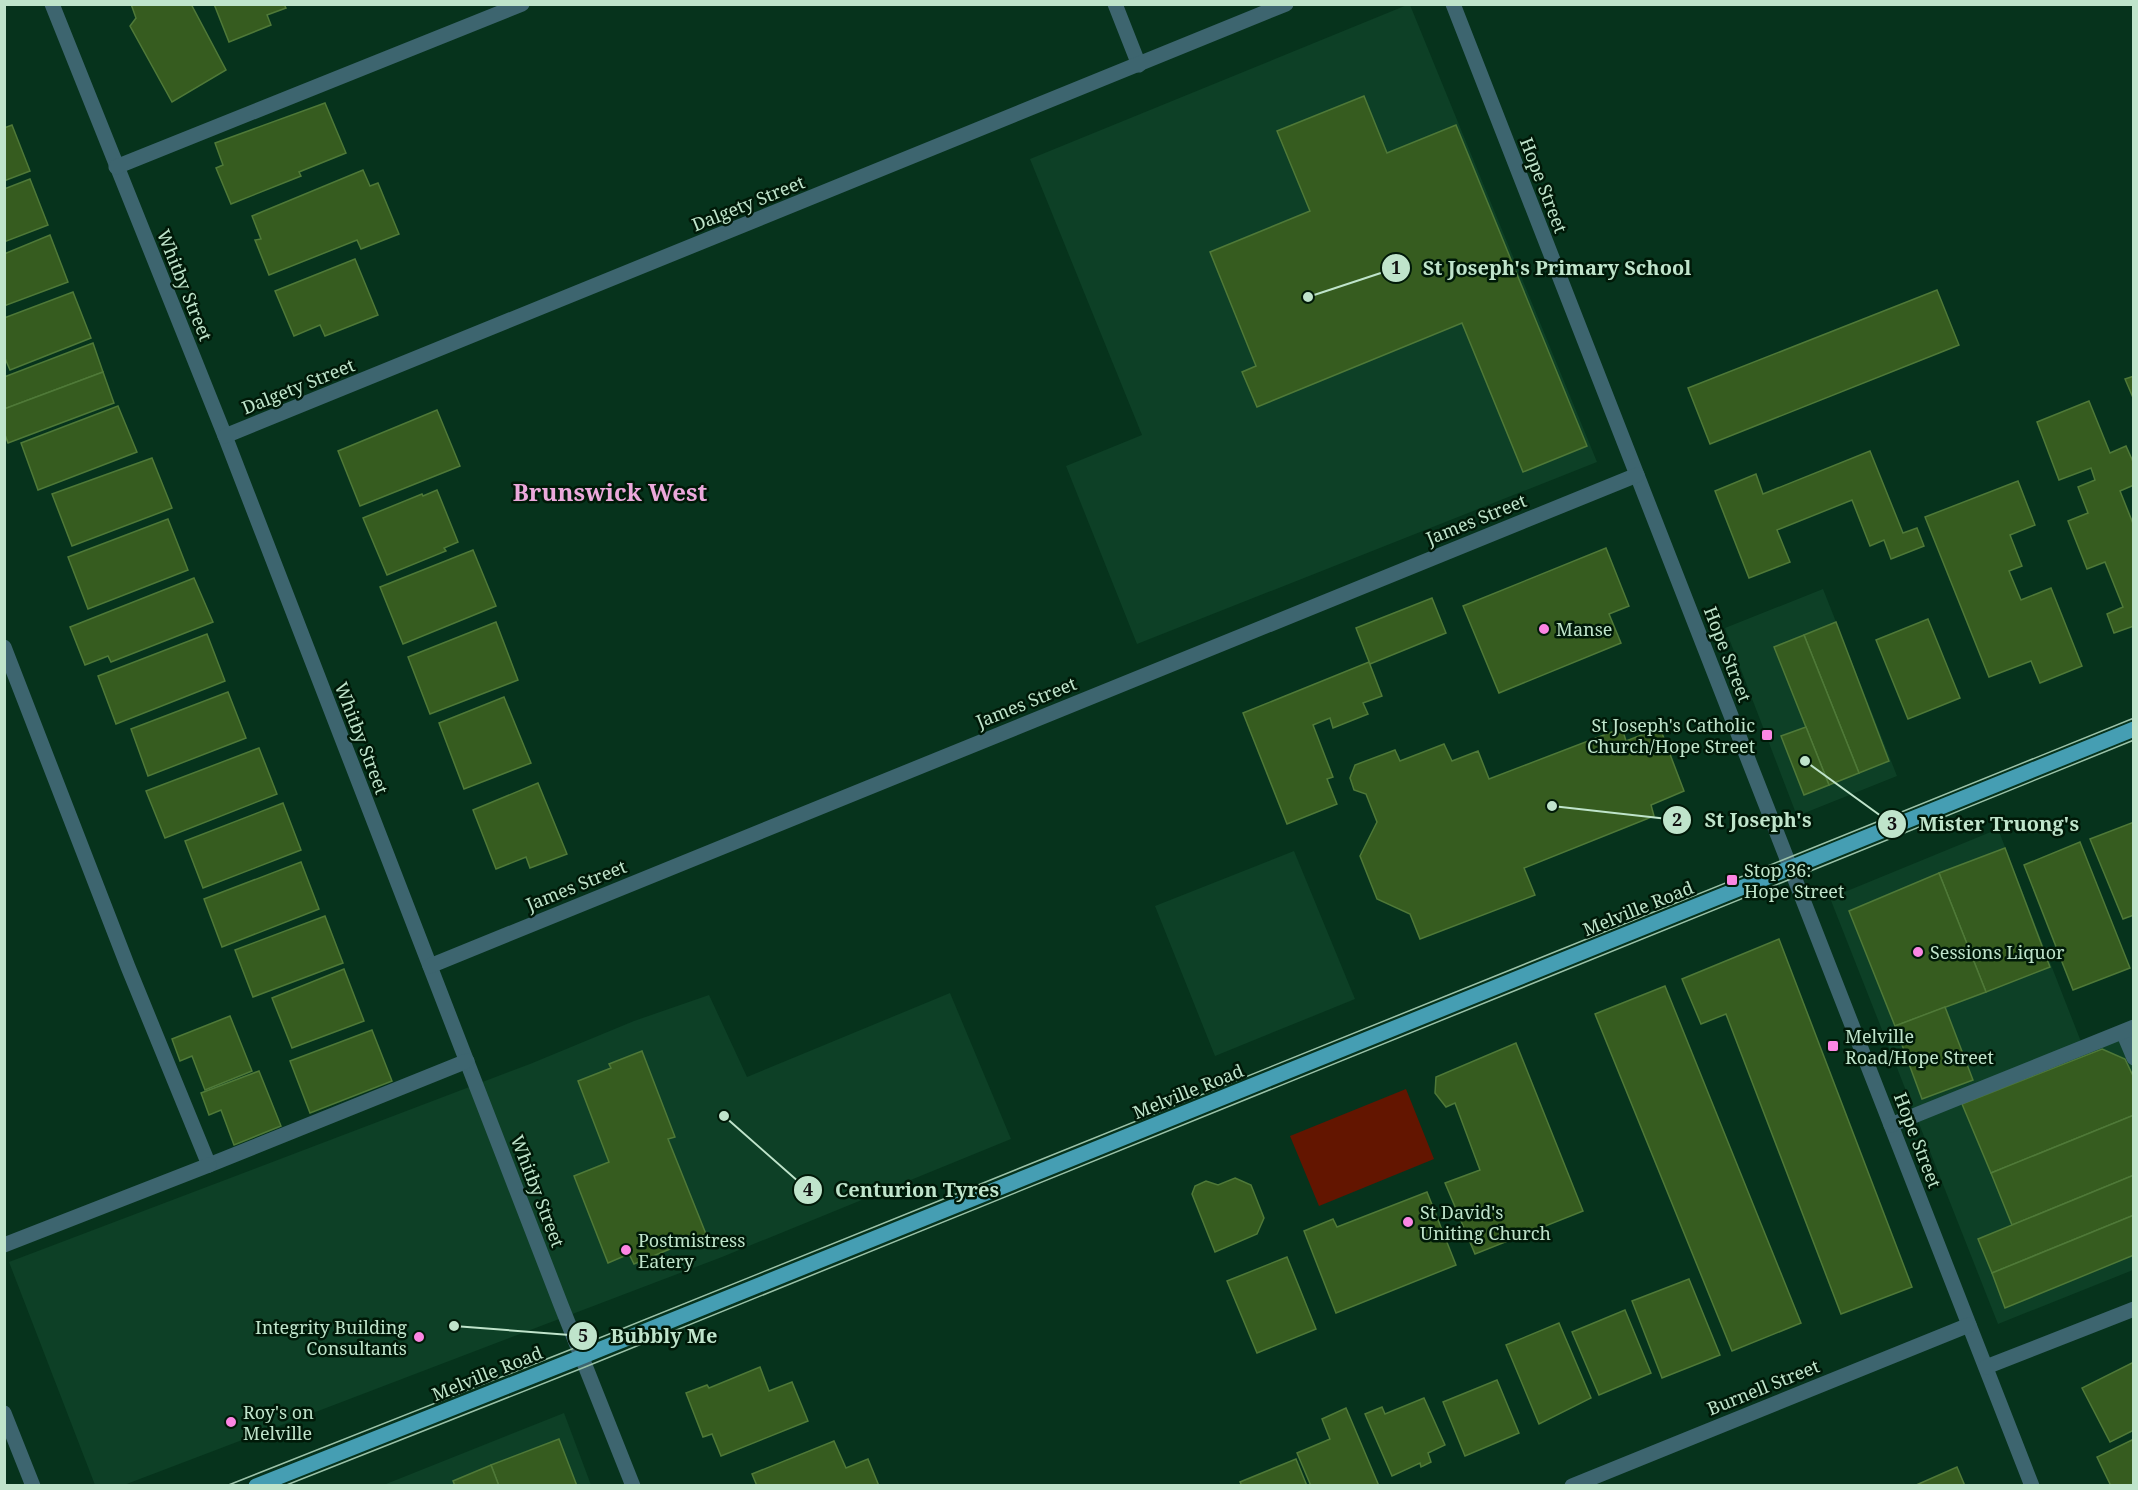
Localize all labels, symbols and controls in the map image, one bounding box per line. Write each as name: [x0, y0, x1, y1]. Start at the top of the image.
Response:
street label: Hope Street: [1515, 134, 1573, 236]
street label: Dalgety Street: [688, 169, 808, 237]
street label: Whitby Street: [152, 226, 218, 344]
callout: St Joseph's Primary School: [1381, 249, 1704, 287]
text: St Joseph's Primary School: [1423, 254, 1691, 281]
text: 1: [1391, 255, 1401, 279]
street label: Dalgety Street: [238, 352, 358, 420]
district label: Brunswick West: [513, 475, 708, 508]
street label: James Street: [1421, 488, 1530, 550]
street label: Hope Street: [1699, 603, 1757, 705]
place label: Manse: [1556, 617, 1612, 641]
marker: Manse: [1537, 622, 1551, 636]
street label: James Street: [971, 671, 1080, 733]
street label: Whitby Street: [330, 679, 394, 797]
place label: St Joseph's Catholic Church/Hope Street: [1587, 713, 1755, 758]
marker: St Joseph's Catholic Church/Hope Street: [1760, 728, 1774, 742]
callout: St Joseph's: [1662, 801, 1823, 839]
callout: Mister Truong's: [1877, 805, 2091, 843]
text: St Joseph's: [1705, 806, 1812, 833]
text: 2: [1672, 807, 1682, 831]
text: Mister Truong's: [1919, 810, 2079, 837]
text: 3: [1887, 811, 1897, 835]
street label: James Street: [521, 854, 630, 916]
place label: Stop 36: Hope Street: [1744, 858, 1844, 903]
marker: Stop 36: Hope Street: [1725, 873, 1739, 887]
street label: Melville Road: [1579, 875, 1697, 941]
place label: Sessions Liquor: [1930, 940, 2065, 964]
marker: Sessions Liquor: [1911, 945, 1925, 959]
place label: Melville Road/Hope Street: [1845, 1024, 1994, 1069]
marker: Melville Road/Hope Street: [1826, 1039, 1840, 1053]
street label: Melville Road: [1129, 1058, 1247, 1124]
street label: Hope Street: [1889, 1089, 1947, 1191]
street label: Whitby Street: [506, 1132, 570, 1250]
callout: Centurion Tyres: [793, 1171, 1011, 1209]
text: Centurion Tyres: [835, 1176, 999, 1203]
text: 4: [803, 1177, 813, 1201]
place label: St David's Uniting Church: [1420, 1200, 1551, 1245]
marker: St David's Uniting Church: [1401, 1215, 1415, 1229]
place label: Postmistress Eatery: [638, 1228, 745, 1273]
marker: Postmistress Eatery: [619, 1243, 633, 1257]
place label: Integrity Building Consultants: [255, 1315, 407, 1360]
callout: Bubbly Me: [568, 1317, 729, 1355]
text: Bubbly Me: [610, 1322, 718, 1349]
text: 5: [578, 1323, 588, 1347]
marker: Integrity Building Consultants: [412, 1330, 426, 1344]
street label: Melville Road: [428, 1340, 546, 1406]
street label: Burnell Street: [1703, 1354, 1823, 1420]
place label: Roy's on Melville: [243, 1400, 314, 1445]
marker: Roy's on Melville: [224, 1415, 238, 1429]

